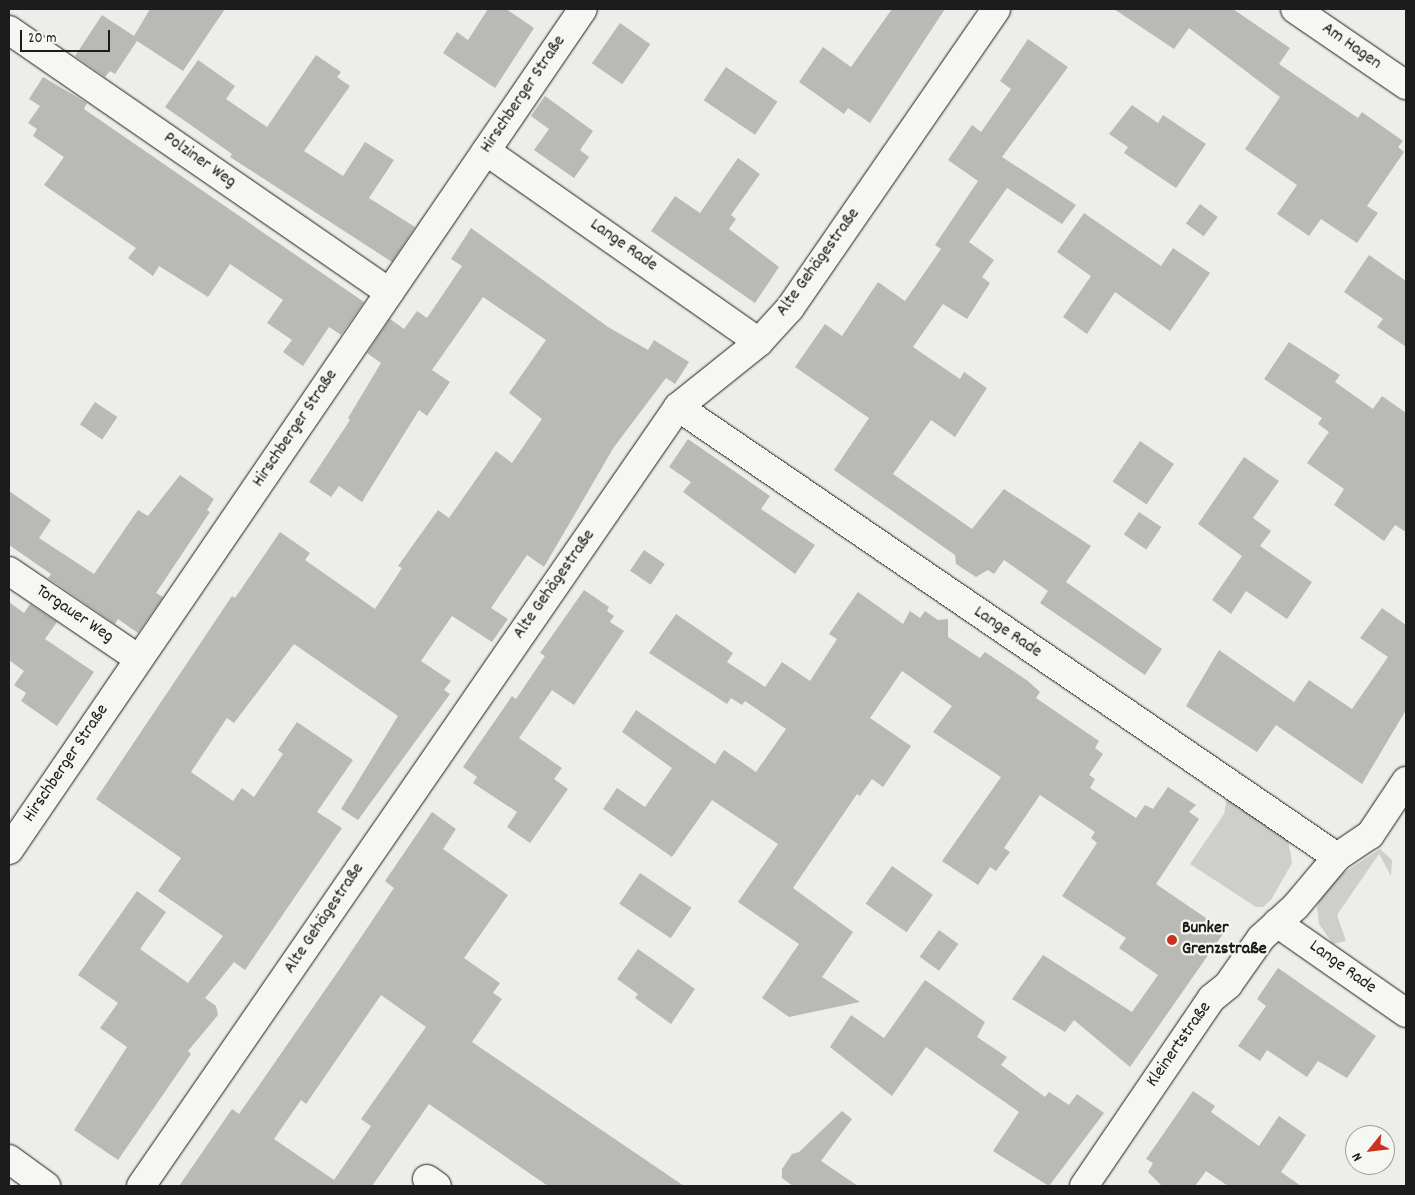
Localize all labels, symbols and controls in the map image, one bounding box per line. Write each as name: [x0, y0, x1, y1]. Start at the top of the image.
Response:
street label: Am Hagen: [1317, 19, 1385, 75]
scale bar: [22, 20, 112, 52]
text: 20 m: [28, 28, 56, 50]
street label: Hirschberger Straße: [477, 32, 571, 158]
street label: Polziner Weg: [158, 128, 240, 194]
street label: Alte Gehägestraße: [772, 205, 866, 321]
street label: Lange Rade: [585, 215, 661, 277]
street label: Hirschberger Straße: [249, 366, 343, 492]
street label: Alte Gehägestraße: [509, 526, 601, 644]
street label: Torgauer Weg: [31, 581, 117, 649]
street label: Lange Rade: [969, 602, 1045, 664]
street label: Hirschberger Straße: [20, 701, 114, 827]
street label: Alte Gehägestraße: [280, 860, 370, 978]
place label: Bunker Grenzstraße: [1182, 919, 1267, 962]
marker: Bunker Grenzstraße: [1166, 934, 1178, 946]
street label: Lange Rade: [1304, 936, 1380, 1000]
street label: Kleinertstraße: [1143, 998, 1217, 1092]
north arrow: [1345, 1125, 1395, 1175]
text: N: [1347, 1149, 1368, 1165]

